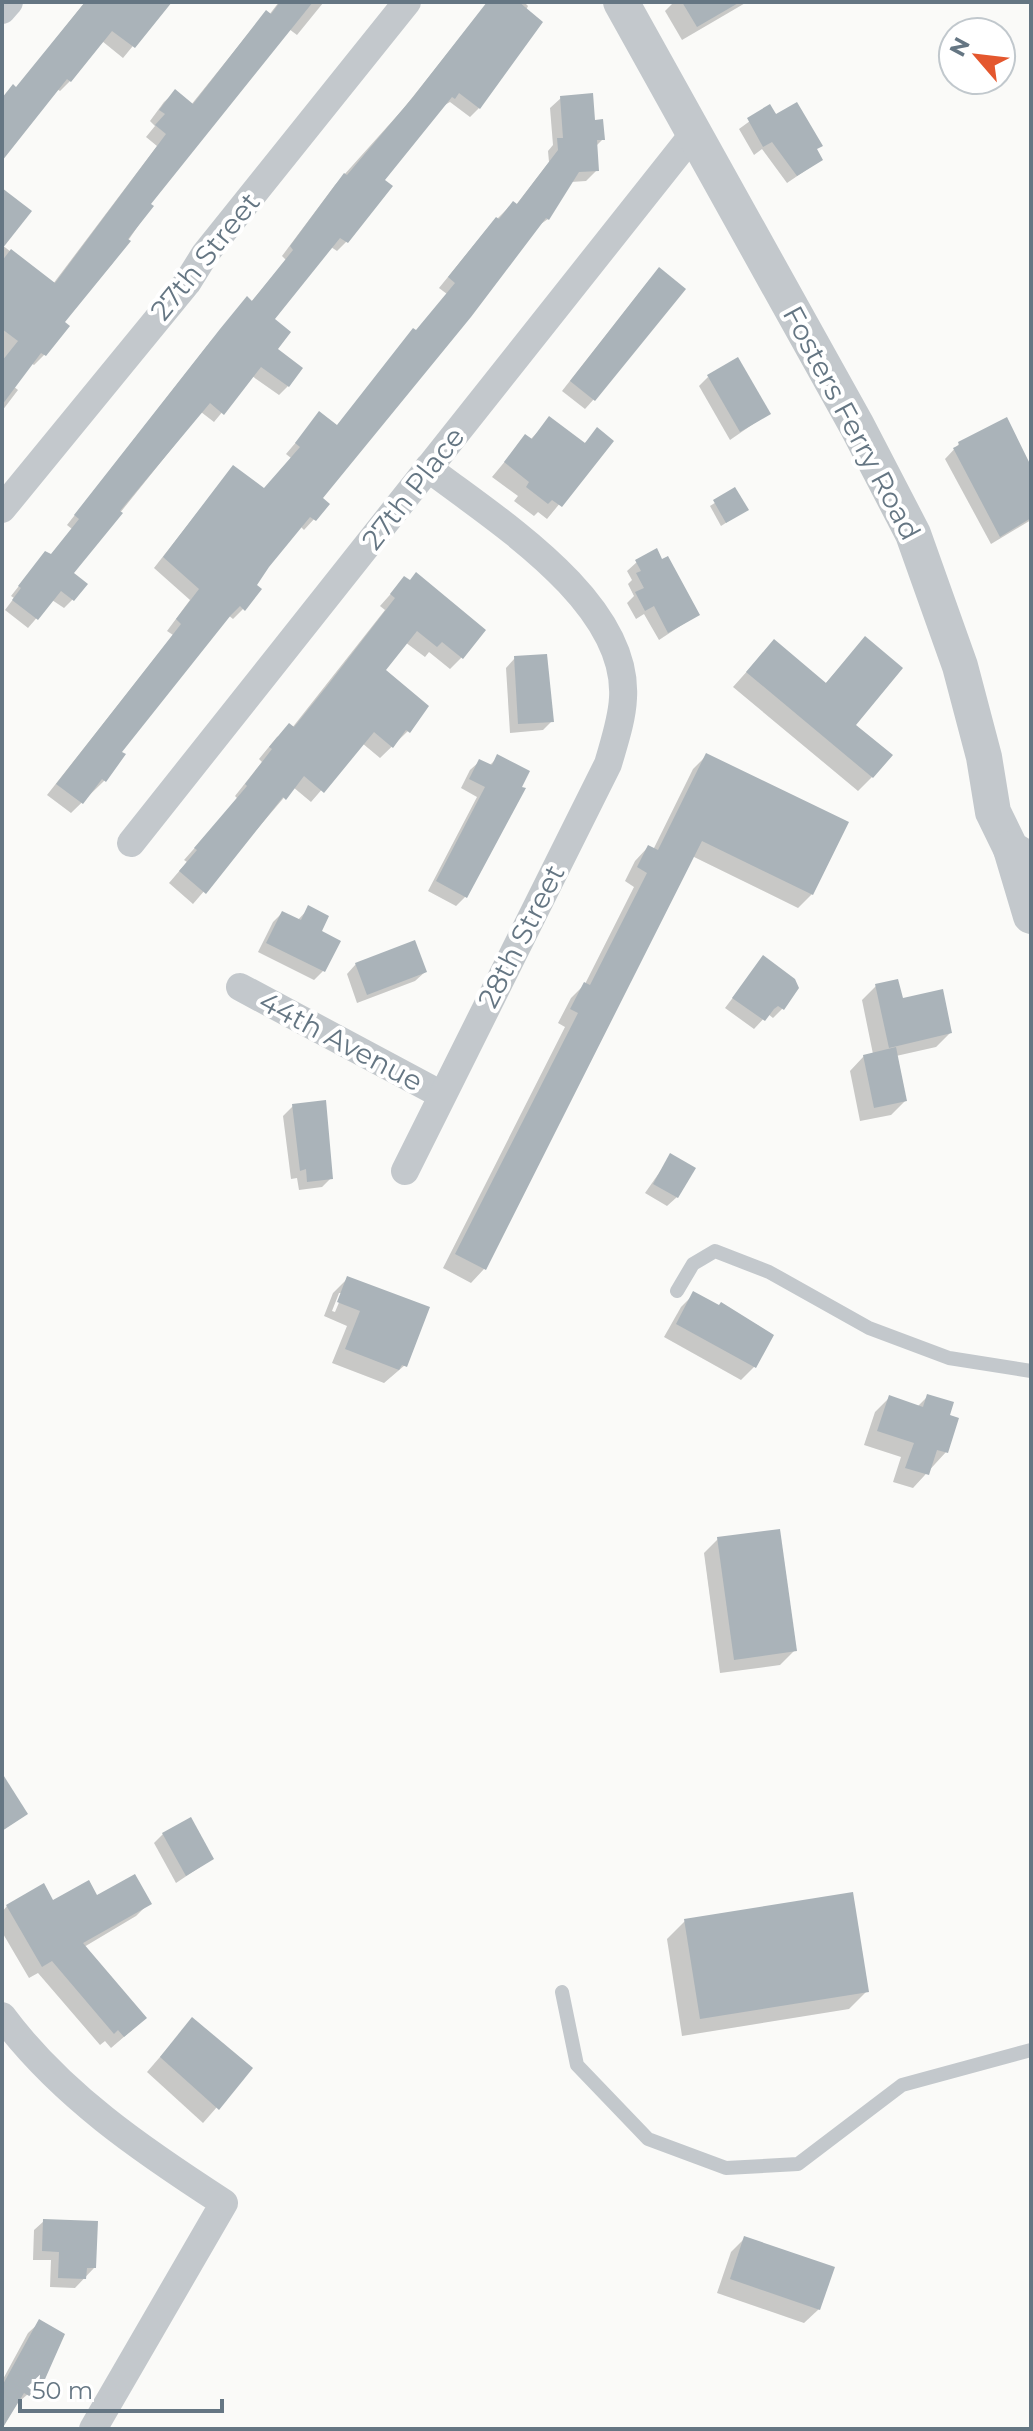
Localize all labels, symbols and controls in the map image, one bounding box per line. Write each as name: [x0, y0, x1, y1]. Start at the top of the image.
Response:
north arrow: [937, 16, 1017, 96]
text: N: [944, 33, 976, 61]
street label: 27th Street: [143, 185, 267, 327]
street label: Fosters Ferry Road: [776, 300, 928, 546]
street label: 27th Place: [355, 420, 471, 556]
street label: 28th Street: [470, 859, 572, 1013]
street label: 44th Avenue: [253, 984, 429, 1098]
scale bar: [20, 2363, 222, 2413]
text: 50 m: [32, 2376, 93, 2405]

